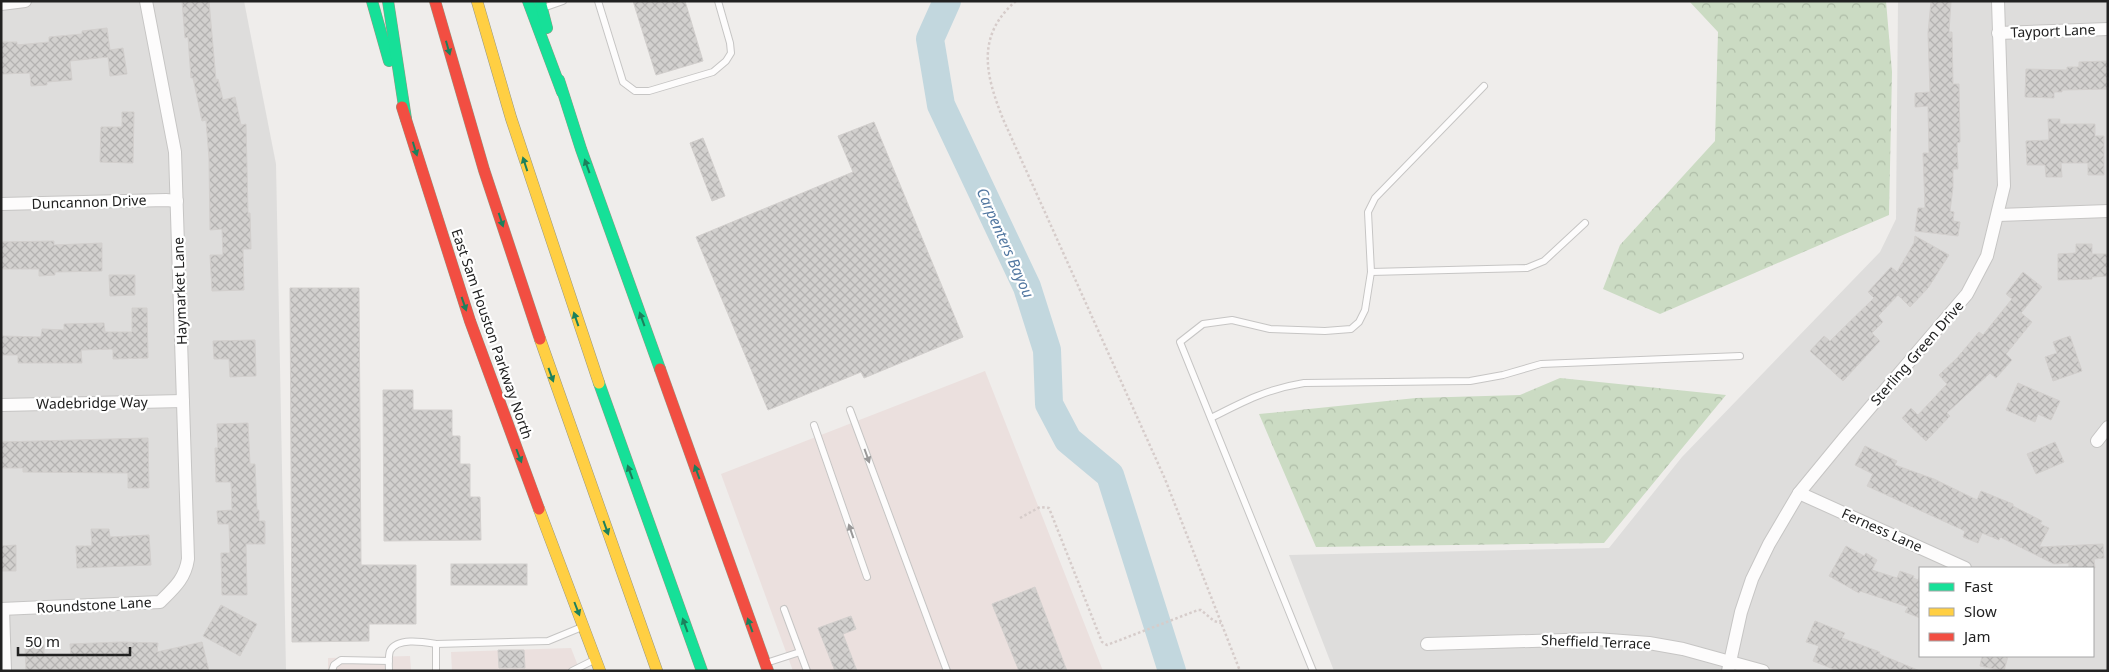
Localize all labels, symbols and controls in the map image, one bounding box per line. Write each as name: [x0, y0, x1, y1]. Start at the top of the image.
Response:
street label: Tayport Lane: [2010, 20, 2096, 41]
one-way arrow: [444, 41, 452, 56]
one-way arrow: [411, 141, 419, 156]
one-way arrow: [521, 157, 529, 172]
one-way arrow: [583, 158, 591, 173]
water label: Carpenters Bayou: [973, 184, 1039, 301]
street label: Duncannon Drive: [31, 190, 147, 213]
one-way arrow: [497, 213, 505, 228]
street label: East Sam Houston Parkway North: [447, 226, 537, 441]
street label: Haymarket Lane: [168, 237, 191, 345]
one-way arrow: [461, 296, 469, 311]
street label: Sterling Green Drive: [1866, 296, 1967, 409]
one-way arrow: [572, 311, 580, 326]
one-way arrow: [638, 311, 646, 326]
one-way arrow: [548, 367, 555, 382]
street label: Wadebridge Way: [36, 392, 149, 413]
one-way arrow: [864, 448, 871, 463]
one-way arrow: [516, 449, 523, 464]
one-way arrow: [626, 464, 634, 479]
one-way arrow: [693, 464, 701, 479]
street label: Ferness Lane: [1839, 503, 1926, 556]
one-way arrow: [603, 520, 610, 535]
one-way arrow: [847, 523, 854, 538]
legend: [1919, 567, 2094, 657]
text: Fast: [1964, 576, 1993, 596]
street label: Roundstone Lane: [36, 592, 152, 617]
one-way arrow: [574, 601, 581, 616]
text: Slow: [1964, 601, 1997, 621]
one-way arrow: [681, 617, 689, 632]
one-way arrow: [746, 617, 754, 632]
scale bar: [18, 624, 130, 656]
text: Jam: [1962, 626, 1991, 646]
street label: Sheffield Terrace: [1541, 630, 1651, 653]
text: 50 m: [25, 631, 60, 651]

